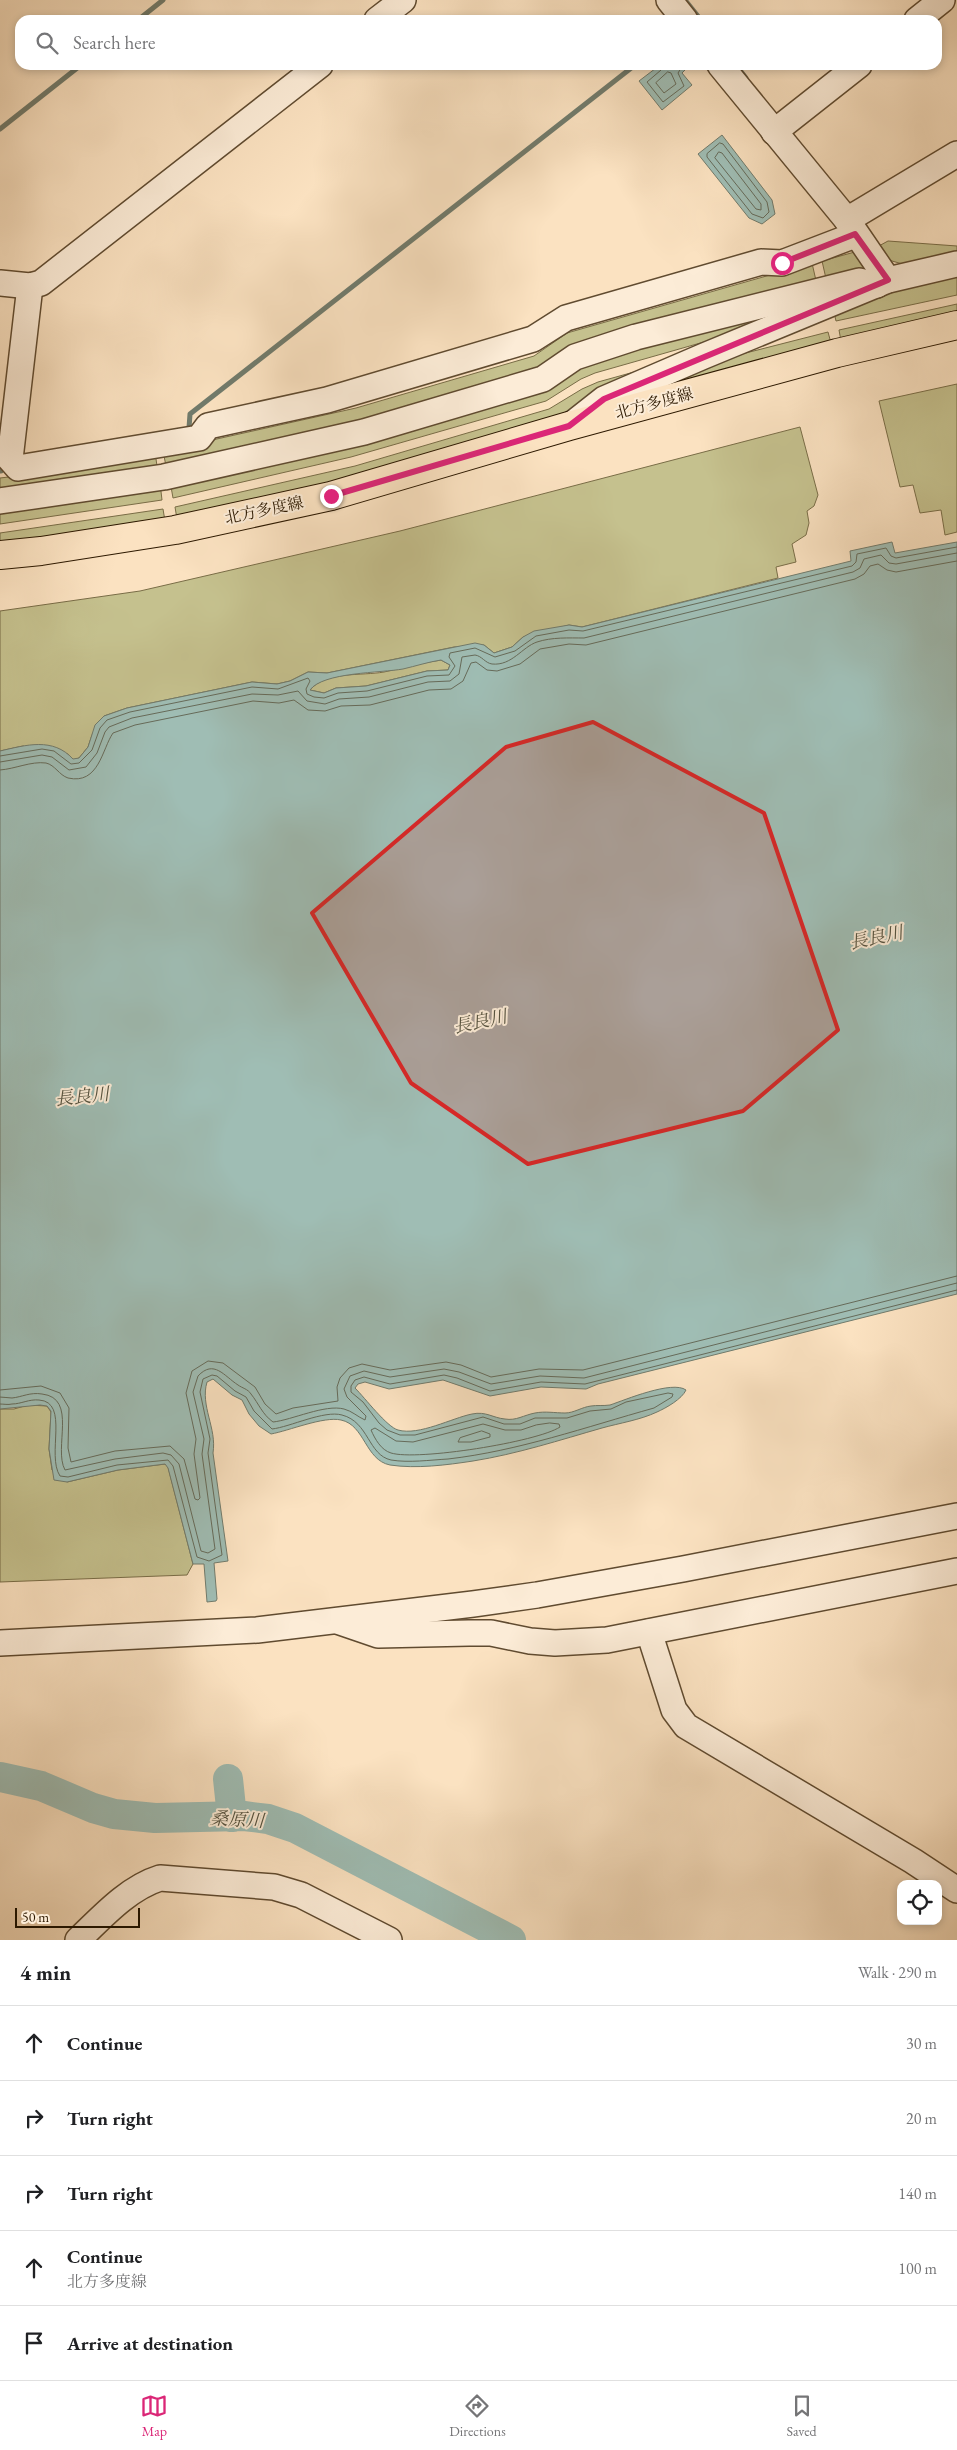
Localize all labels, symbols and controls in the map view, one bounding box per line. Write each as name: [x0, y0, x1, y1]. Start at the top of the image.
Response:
search box: [15, 15, 942, 70]
icon: search: [33, 29, 61, 57]
text: Search here: [73, 30, 155, 55]
route start: [771, 252, 794, 275]
street label: 北方多度線: [613, 383, 695, 423]
route end: [320, 485, 343, 508]
street label: 北方多度線: [223, 491, 305, 529]
water label: 長良川: [847, 920, 907, 954]
water label: 長良川: [451, 1004, 511, 1038]
water label: 長良川: [54, 1082, 112, 1110]
water label: 桑原川: [209, 1806, 267, 1832]
map controls: [897, 1880, 942, 1925]
button: locate: [897, 1880, 942, 1925]
scale bar: [15, 1905, 140, 1928]
text: 50 m: [22, 1908, 49, 1926]
text: 4 min: [20, 1959, 71, 1986]
text: Walk · 290 m: [858, 1962, 937, 1983]
icon: ahead: [20, 2029, 48, 2057]
text: Continue: [67, 2031, 142, 2056]
text: 30 m: [906, 2033, 937, 2054]
icon: right: [20, 2104, 48, 2132]
text: Turn right: [67, 2106, 153, 2131]
text: 20 m: [906, 2108, 937, 2129]
icon: right: [20, 2179, 48, 2207]
text: Turn right: [67, 2181, 153, 2206]
text: 140 m: [898, 2183, 937, 2204]
text: Continue: [67, 2244, 142, 2269]
icon: ahead: [20, 2254, 48, 2282]
text: 100 m: [898, 2258, 937, 2279]
text: 北方多度線: [67, 2271, 147, 2292]
icon: arrive: [20, 2329, 48, 2357]
text: Arrive at destination: [67, 2331, 233, 2356]
tab: Map: [140, 2392, 168, 2440]
tab: Directions: [449, 2392, 506, 2440]
tab: Saved: [787, 2392, 817, 2440]

